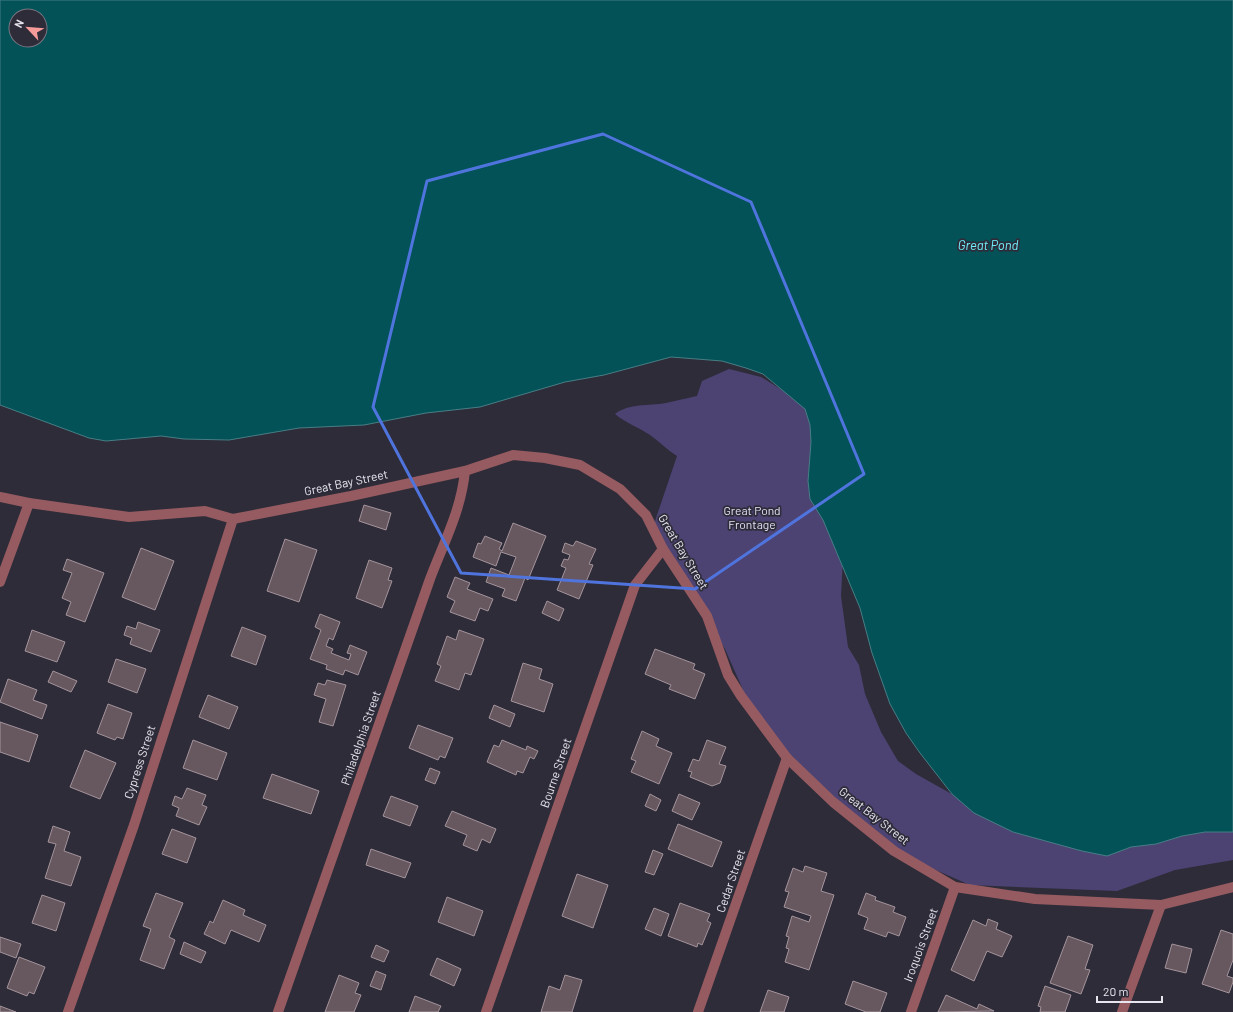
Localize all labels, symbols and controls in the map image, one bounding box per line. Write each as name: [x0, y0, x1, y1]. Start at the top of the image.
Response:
north arrow: [8, 8, 48, 48]
text: N: [11, 17, 26, 30]
water label: Great Pond: [958, 237, 1018, 253]
street label: Great Bay Street: [303, 466, 389, 498]
park label: Great Pond Frontage: [723, 503, 781, 531]
street label: Great Bay Street: [656, 511, 712, 592]
street label: Philadelphia Street: [337, 689, 383, 787]
street label: Cypress Street: [121, 723, 158, 800]
street label: Bourne Street: [537, 736, 574, 809]
street label: Great Bay Street: [837, 784, 912, 847]
street label: Cedar Street: [713, 847, 747, 914]
street label: Iroquois Street: [900, 906, 940, 983]
scale bar: [1097, 978, 1162, 1004]
text: 20 m: [1103, 984, 1129, 998]

